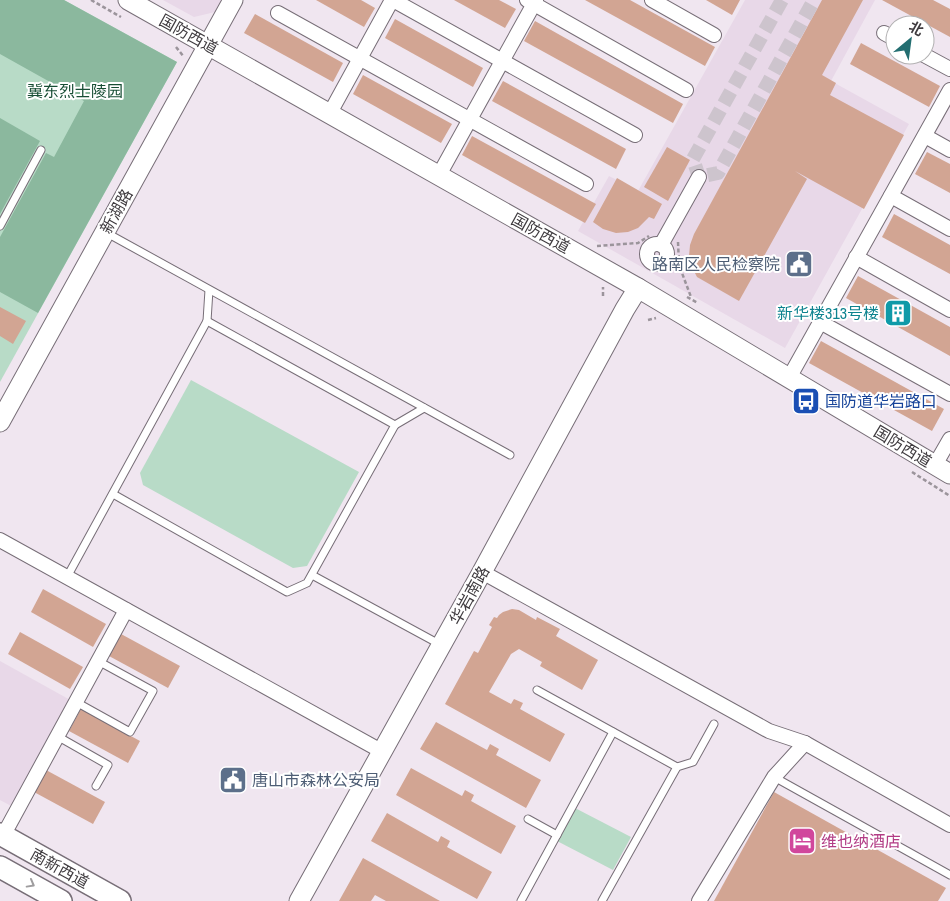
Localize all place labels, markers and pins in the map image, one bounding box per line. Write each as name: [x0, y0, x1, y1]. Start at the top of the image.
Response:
public building icon: 路南区人民检察院: [784, 249, 814, 279]
place label: 路南区人民检察院: [652, 253, 780, 275]
building icon: 新华楼313号楼: [883, 298, 913, 328]
place label: 新华楼313号楼: [777, 302, 879, 324]
bus stop icon: 国防道华岩路口: [791, 386, 821, 416]
place label: 国防道华岩路口: [825, 390, 937, 412]
public building icon: 唐山市森林公安局: [218, 765, 248, 795]
place label: 唐山市森林公安局: [252, 769, 380, 791]
hotel icon: 维也纳酒店: [787, 826, 817, 856]
place label: 维也纳酒店: [821, 830, 901, 852]

